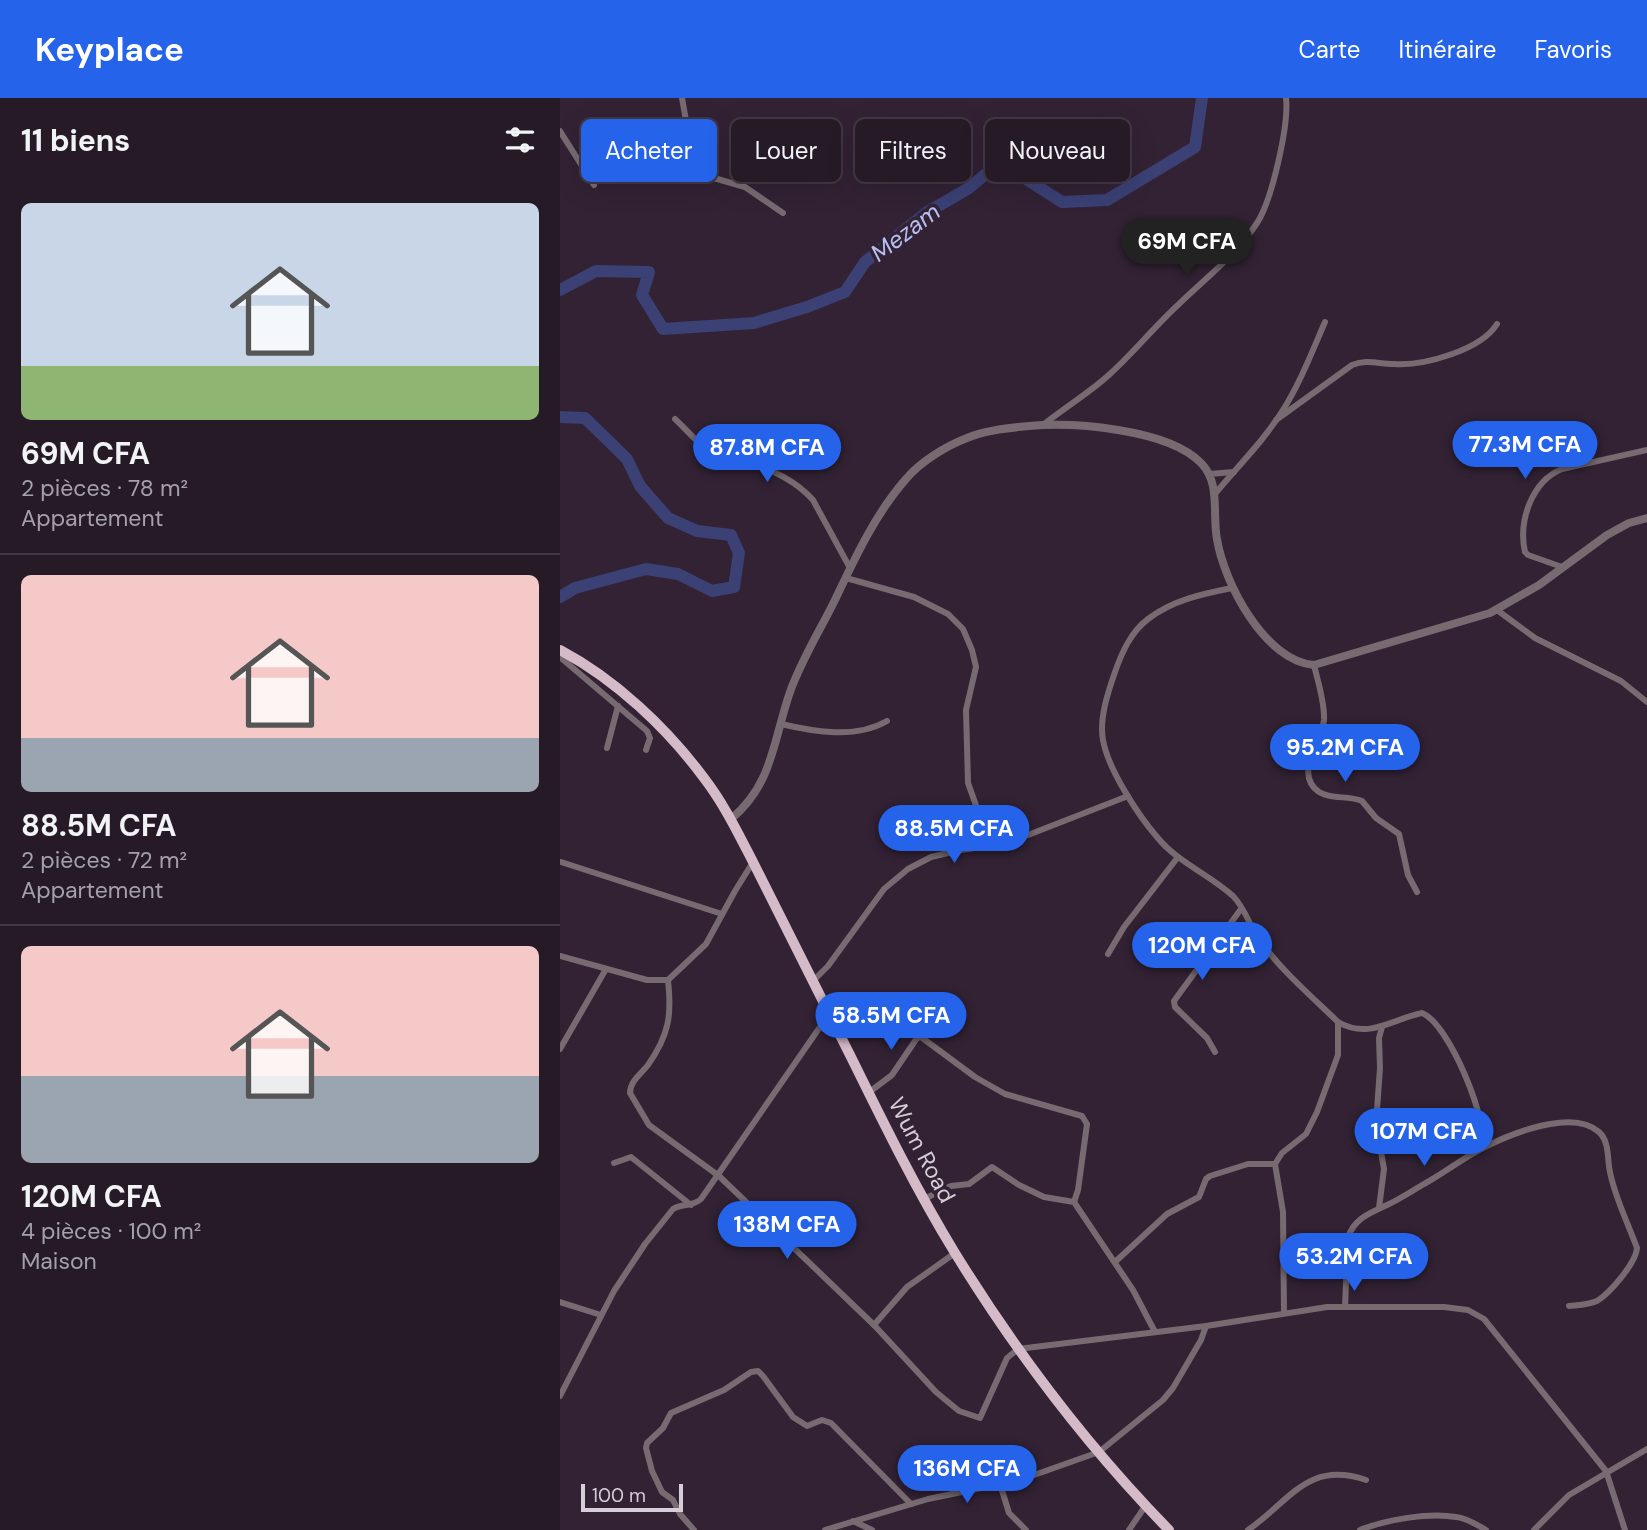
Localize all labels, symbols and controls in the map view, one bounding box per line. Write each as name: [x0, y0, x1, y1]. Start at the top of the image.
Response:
text: Keyplace: [35, 28, 184, 71]
text: Carte: [1299, 34, 1360, 65]
text: Itinéraire: [1398, 34, 1496, 65]
text: Favoris: [1534, 34, 1612, 65]
chip: Acheter: [581, 119, 717, 182]
chip: Louer: [731, 119, 841, 182]
chip: Filtres: [855, 119, 971, 182]
chip: Nouveau: [985, 119, 1130, 182]
text: 11 biens: [21, 121, 130, 160]
icon: filters: [501, 121, 539, 159]
water label: Mezam: [864, 196, 946, 268]
pin: 69M CFA: [1122, 218, 1252, 278]
text: 69M CFA: [1138, 226, 1236, 256]
icon: home: [217, 248, 343, 374]
pin: 77.3M CFA: [1445, 422, 1605, 481]
pin: 87.8M CFA: [687, 424, 847, 484]
text: 77.3M CFA: [1468, 429, 1582, 459]
text: 87.8M CFA: [709, 432, 825, 462]
text: 69M CFA: [21, 434, 150, 473]
text: 2 pièces · 78 m²: [21, 473, 188, 503]
text: Appartement: [21, 503, 164, 533]
icon: home: [217, 620, 343, 746]
pin: 95.2M CFA: [1265, 724, 1425, 784]
text: 95.2M CFA: [1286, 732, 1404, 762]
text: 88.5M CFA: [21, 806, 177, 845]
pin: 88.5M CFA: [874, 806, 1034, 865]
text: 88.5M CFA: [894, 813, 1014, 843]
text: 2 pièces · 72 m²: [21, 845, 187, 875]
text: Appartement: [21, 875, 164, 905]
pin: 120M CFA: [1130, 922, 1274, 982]
text: 120M CFA: [1148, 930, 1256, 960]
icon: home: [217, 991, 343, 1117]
pin: 58.5M CFA: [811, 992, 971, 1052]
text: 58.5M CFA: [831, 1000, 951, 1030]
street label: Wum Road: [882, 1092, 962, 1208]
pin: 107M CFA: [1352, 1108, 1496, 1168]
text: 107M CFA: [1371, 1116, 1477, 1146]
text: 120M CFA: [21, 1177, 162, 1216]
pin: 138M CFA: [715, 1202, 859, 1261]
text: 138M CFA: [734, 1209, 840, 1239]
text: 4 pièces · 100 m²: [21, 1216, 201, 1246]
pin: 53.2M CFA: [1274, 1234, 1434, 1293]
text: 53.2M CFA: [1295, 1241, 1413, 1271]
text: Maison: [21, 1246, 97, 1276]
pin: 136M CFA: [895, 1446, 1039, 1505]
text: 136M CFA: [914, 1453, 1020, 1483]
scale bar: [581, 1481, 682, 1513]
text: 100 m: [592, 1483, 646, 1508]

